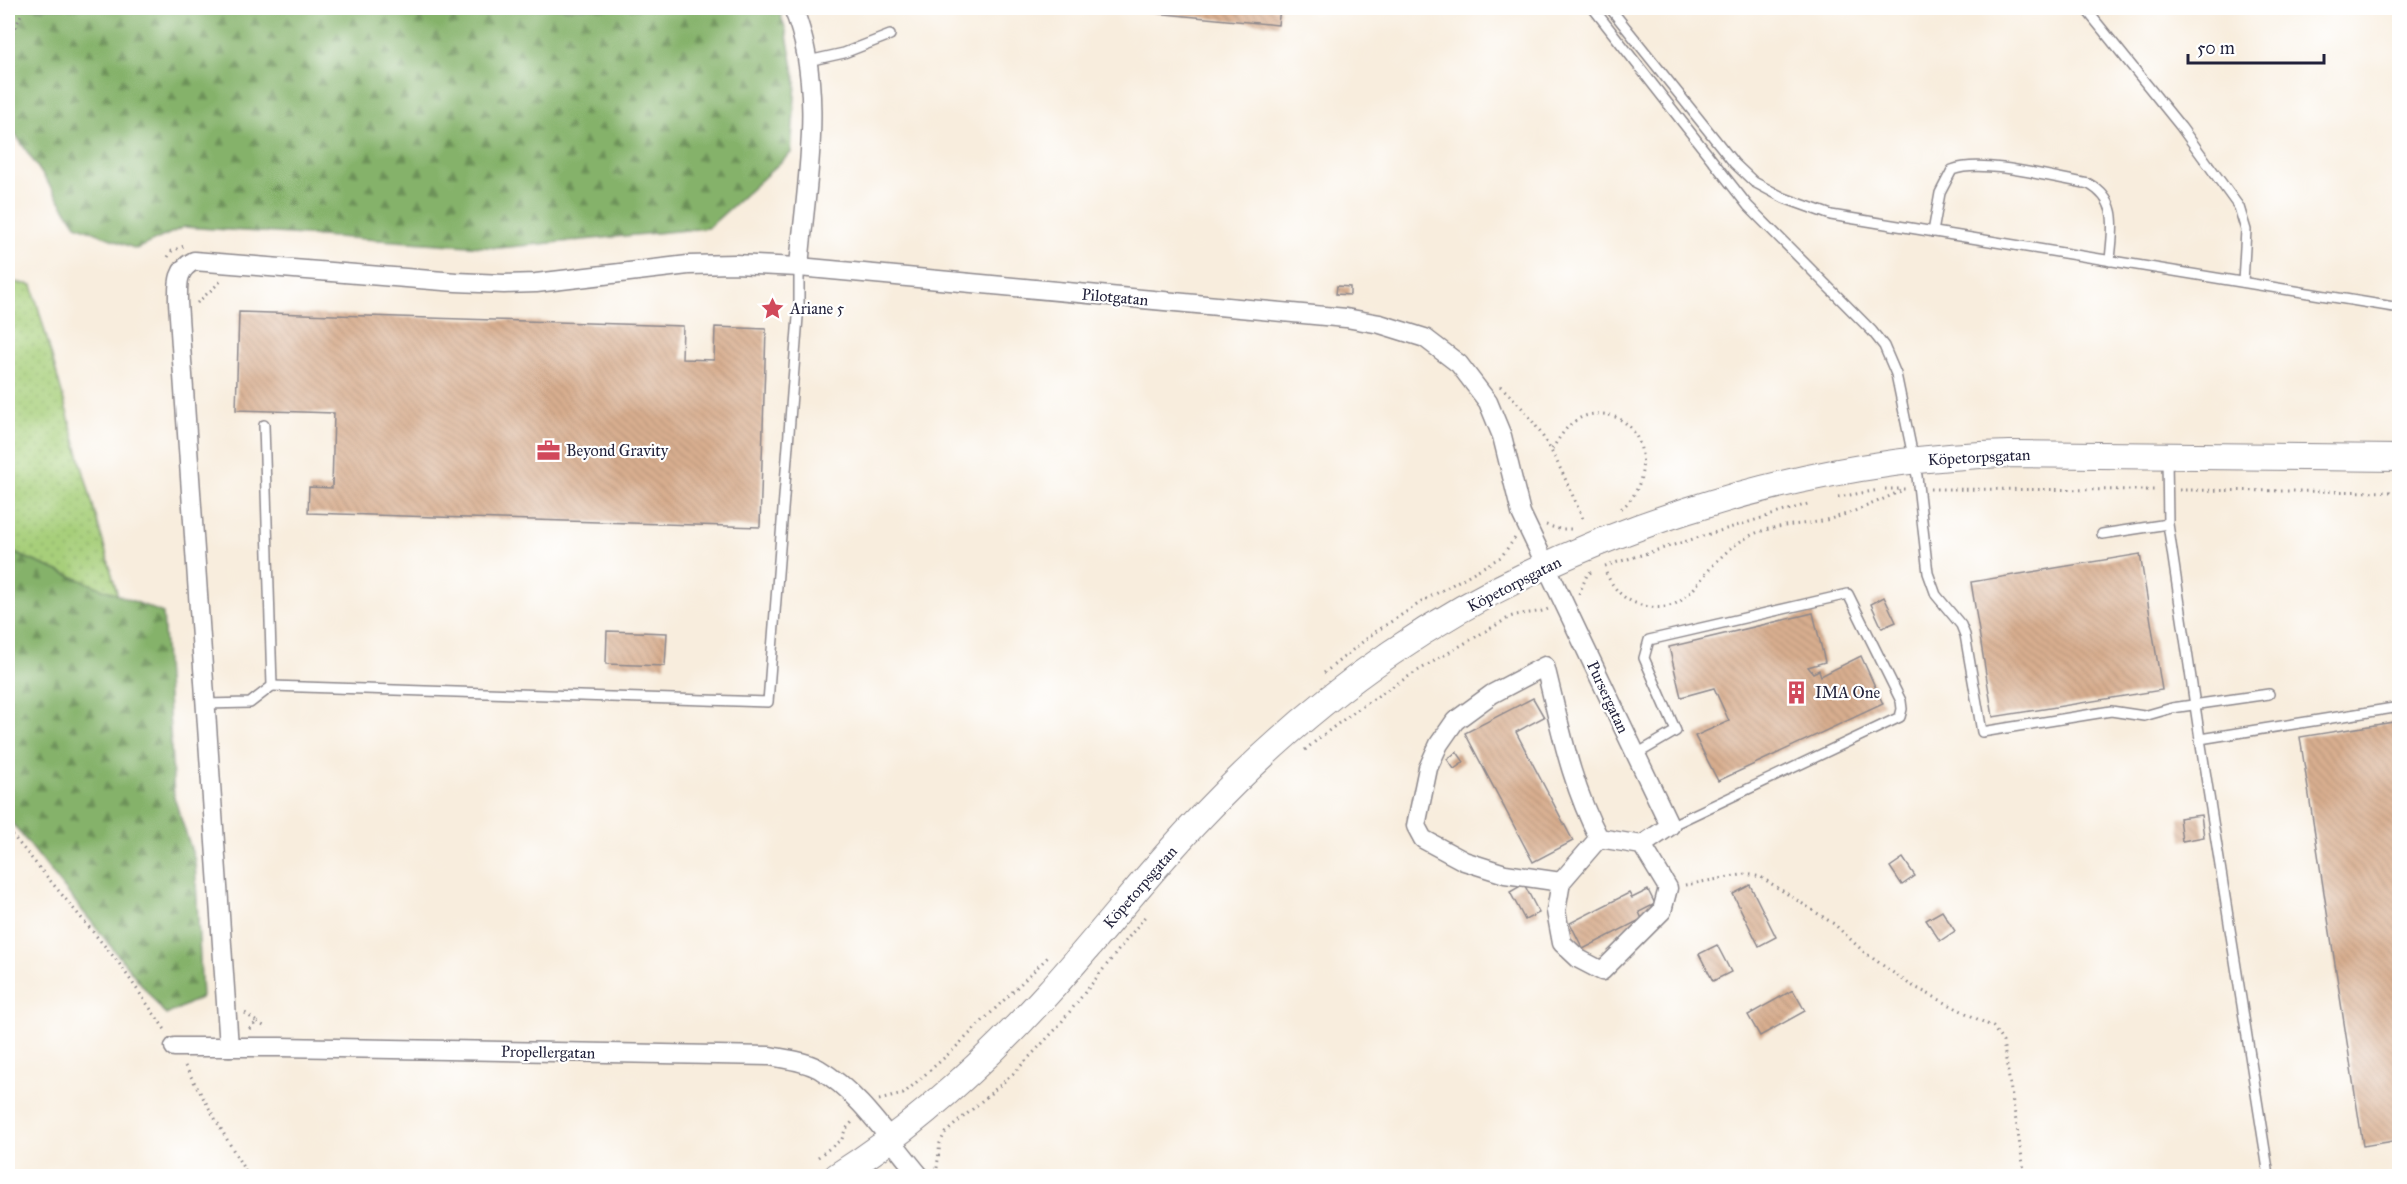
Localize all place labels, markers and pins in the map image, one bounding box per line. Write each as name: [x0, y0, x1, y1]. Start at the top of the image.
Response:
place icon: Ariane 5: [759, 295, 785, 321]
place label: Ariane 5: [789, 299, 845, 318]
office icon: Beyond Gravity: [535, 437, 561, 463]
place label: Beyond Gravity: [566, 441, 669, 460]
building icon: IMA One: [1784, 679, 1810, 705]
place label: IMA One: [1815, 683, 1880, 702]

